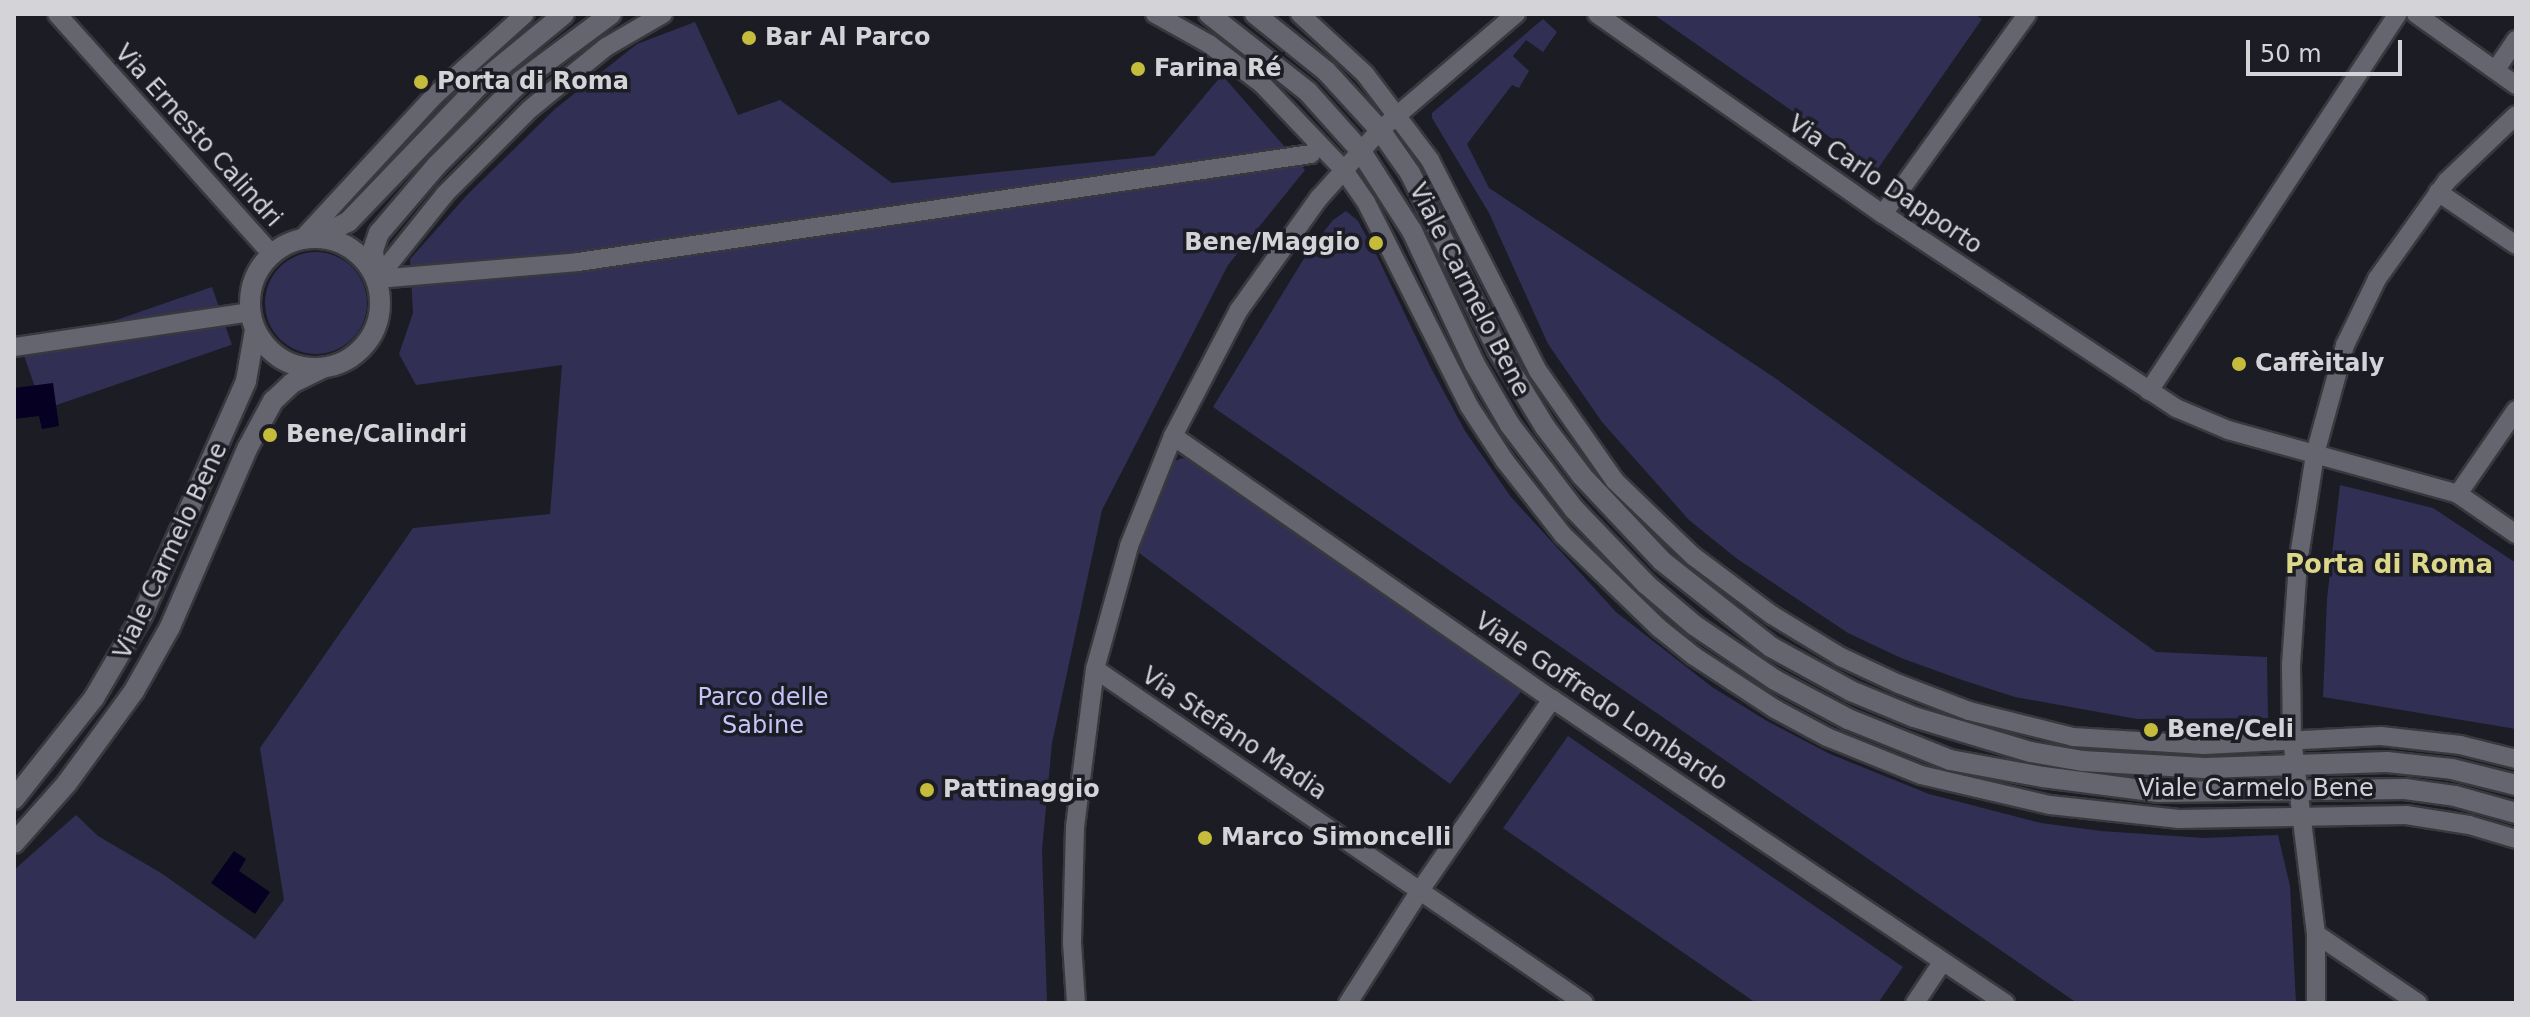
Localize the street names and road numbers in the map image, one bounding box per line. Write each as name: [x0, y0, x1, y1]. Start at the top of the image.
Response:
street label: Via Ernesto Calindri: [109, 39, 287, 233]
street label: Via Carlo Dapporto: [1783, 109, 1987, 261]
street label: Viale Carmelo Bene: [1403, 179, 1535, 401]
street label: Viale Carmelo Bene: [108, 438, 234, 664]
street label: Viale Goffredo Lombardo: [1469, 607, 1733, 797]
street label: Via Stefano Madia: [1136, 661, 1332, 807]
street label: Viale Carmelo Bene: [2138, 775, 2374, 803]

